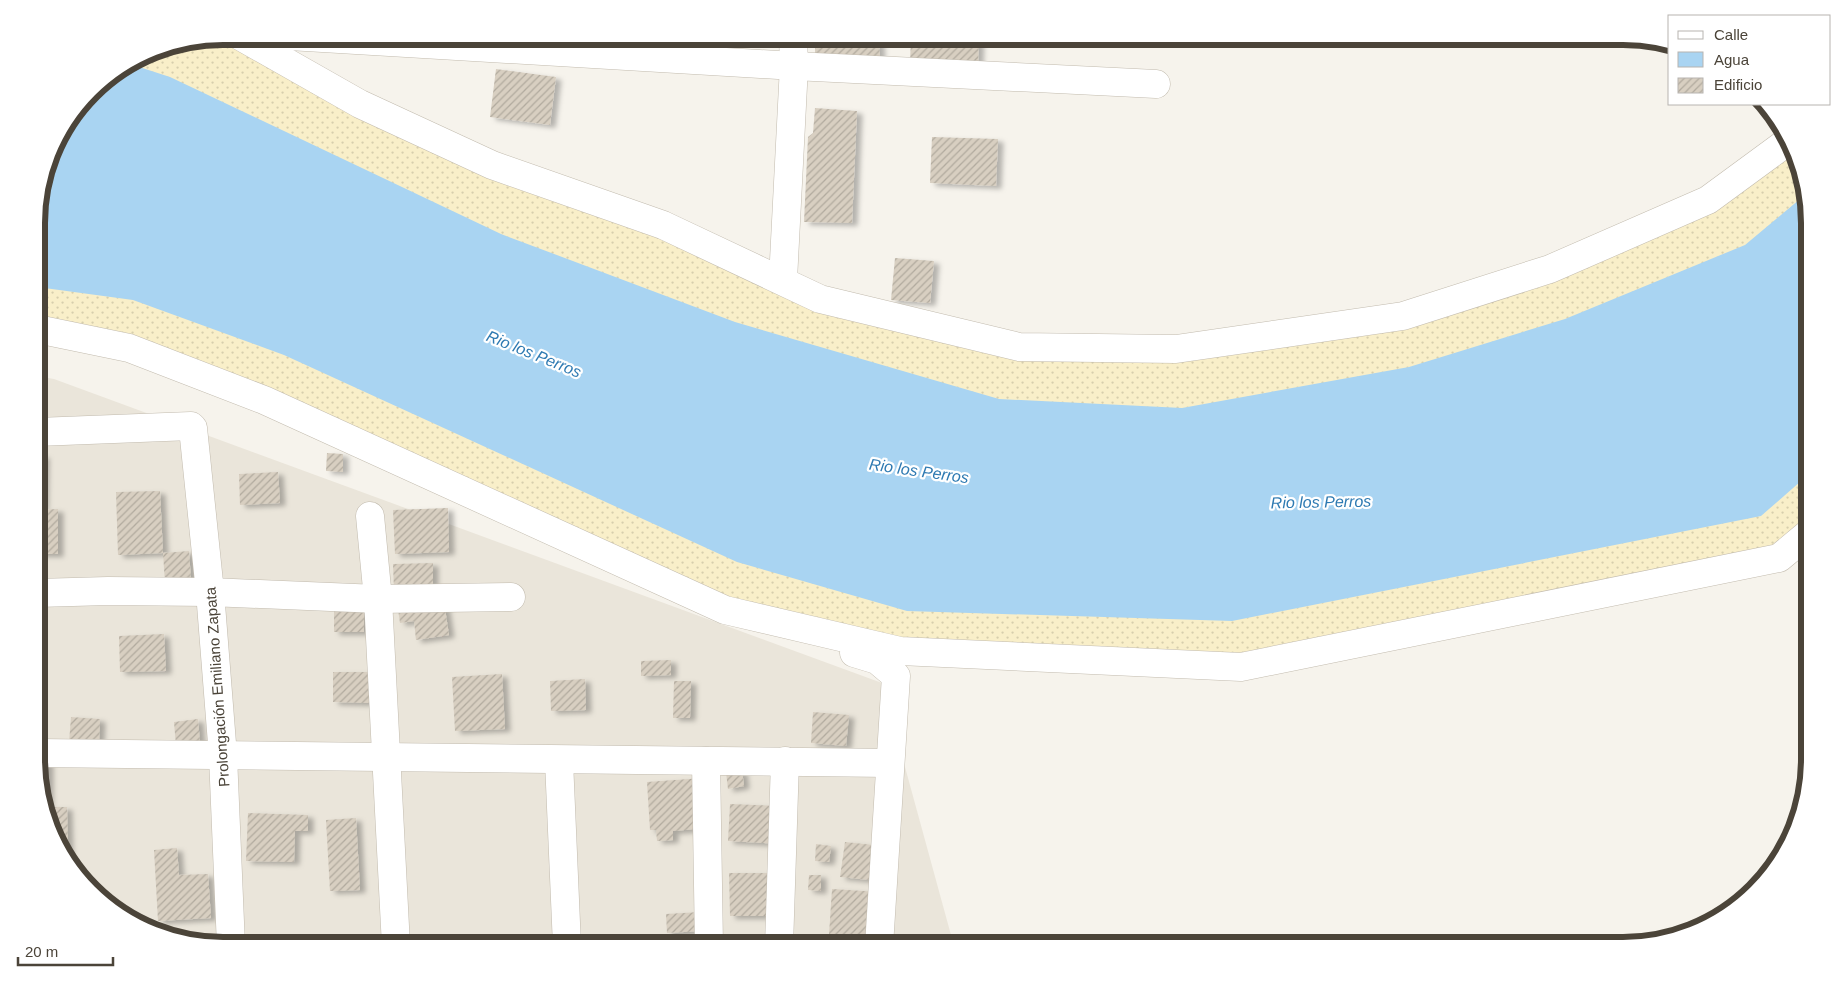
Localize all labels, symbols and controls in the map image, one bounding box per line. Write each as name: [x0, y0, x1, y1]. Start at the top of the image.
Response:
legend: [1668, 15, 1831, 105]
text: Calle: [1714, 26, 1748, 43]
text: Agua: [1714, 51, 1750, 68]
text: Edificio: [1714, 76, 1762, 93]
water label: Rio los Perros: [484, 327, 584, 381]
water label: Rio los Perros: [868, 456, 970, 486]
water label: Rio los Perros: [1271, 493, 1371, 511]
street label: Prolongación Emiliano Zapata: [201, 586, 232, 787]
scale bar: [18, 934, 112, 966]
text: 20 m: [25, 943, 58, 960]

